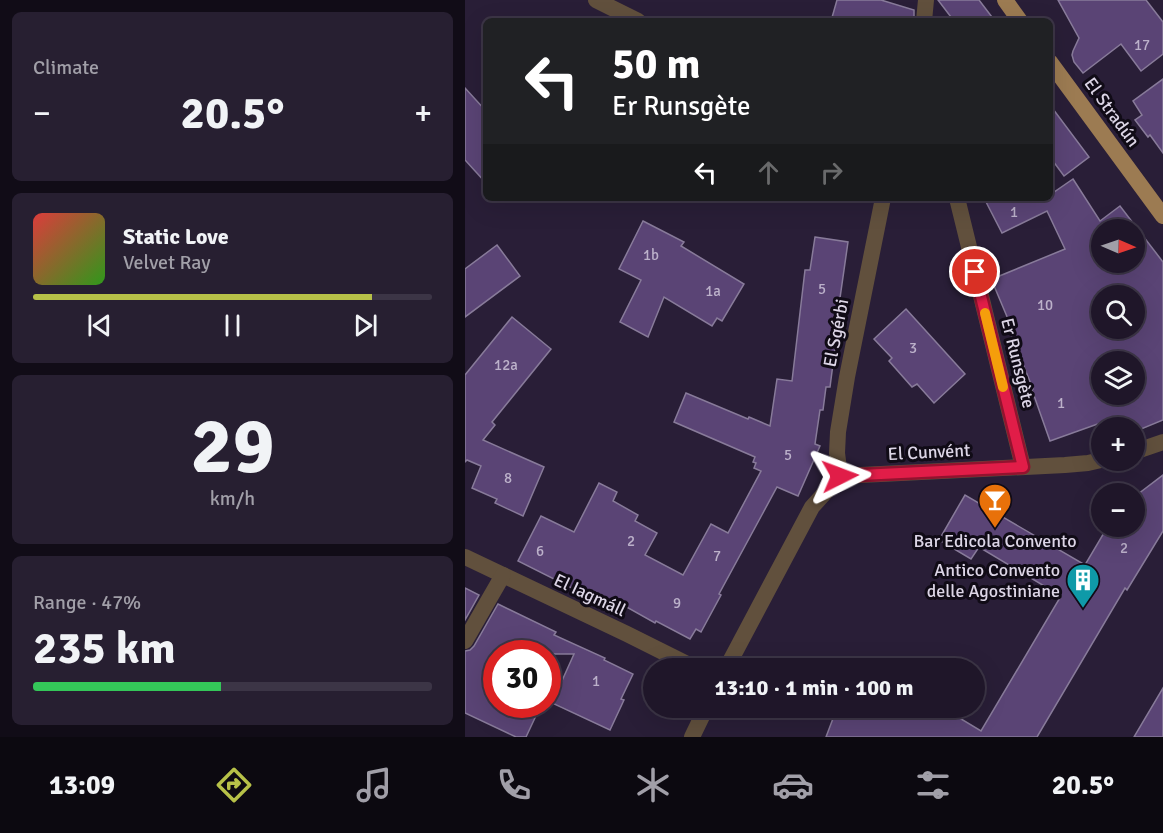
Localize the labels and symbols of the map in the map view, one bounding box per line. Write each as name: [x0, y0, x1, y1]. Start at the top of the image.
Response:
house number: 17: [1134, 36, 1150, 54]
street label: El Stradún: [1079, 73, 1145, 151]
house number: 1: [1010, 203, 1018, 221]
north arrow: [1091, 219, 1145, 273]
house number: 1b: [643, 246, 659, 264]
pin: [949, 246, 1000, 297]
house number: 5: [818, 280, 826, 298]
house number: 1a: [705, 282, 721, 300]
house number: 10: [1037, 296, 1053, 314]
street label: El Sgérbi: [819, 297, 853, 369]
street label: Er Runsgète: [996, 316, 1040, 410]
house number: 3: [909, 339, 917, 357]
house number: 12a: [494, 356, 518, 374]
house number: 1: [1057, 394, 1065, 412]
street label: El Cunvént: [887, 439, 971, 465]
position arrow: [808, 444, 872, 508]
house number: 5: [784, 446, 792, 464]
house number: 8: [504, 469, 512, 487]
bar icon: Bar Edicola Convento: [977, 482, 1013, 529]
place label: Bar Edicola Convento: [913, 530, 1077, 552]
house number: 2: [627, 532, 635, 550]
house number: 2: [1120, 539, 1128, 557]
house number: 6: [536, 542, 544, 560]
house number: 7: [713, 547, 721, 565]
place label: Antico Convento delle Agostiniane: [927, 559, 1060, 602]
building icon: Antico Convento delle Agostiniane: [1065, 562, 1101, 609]
street label: El Iagmáll: [550, 569, 630, 621]
house number: 9: [673, 594, 681, 612]
speed limit sign: 30: [483, 640, 561, 718]
house number: 1: [592, 672, 600, 690]

